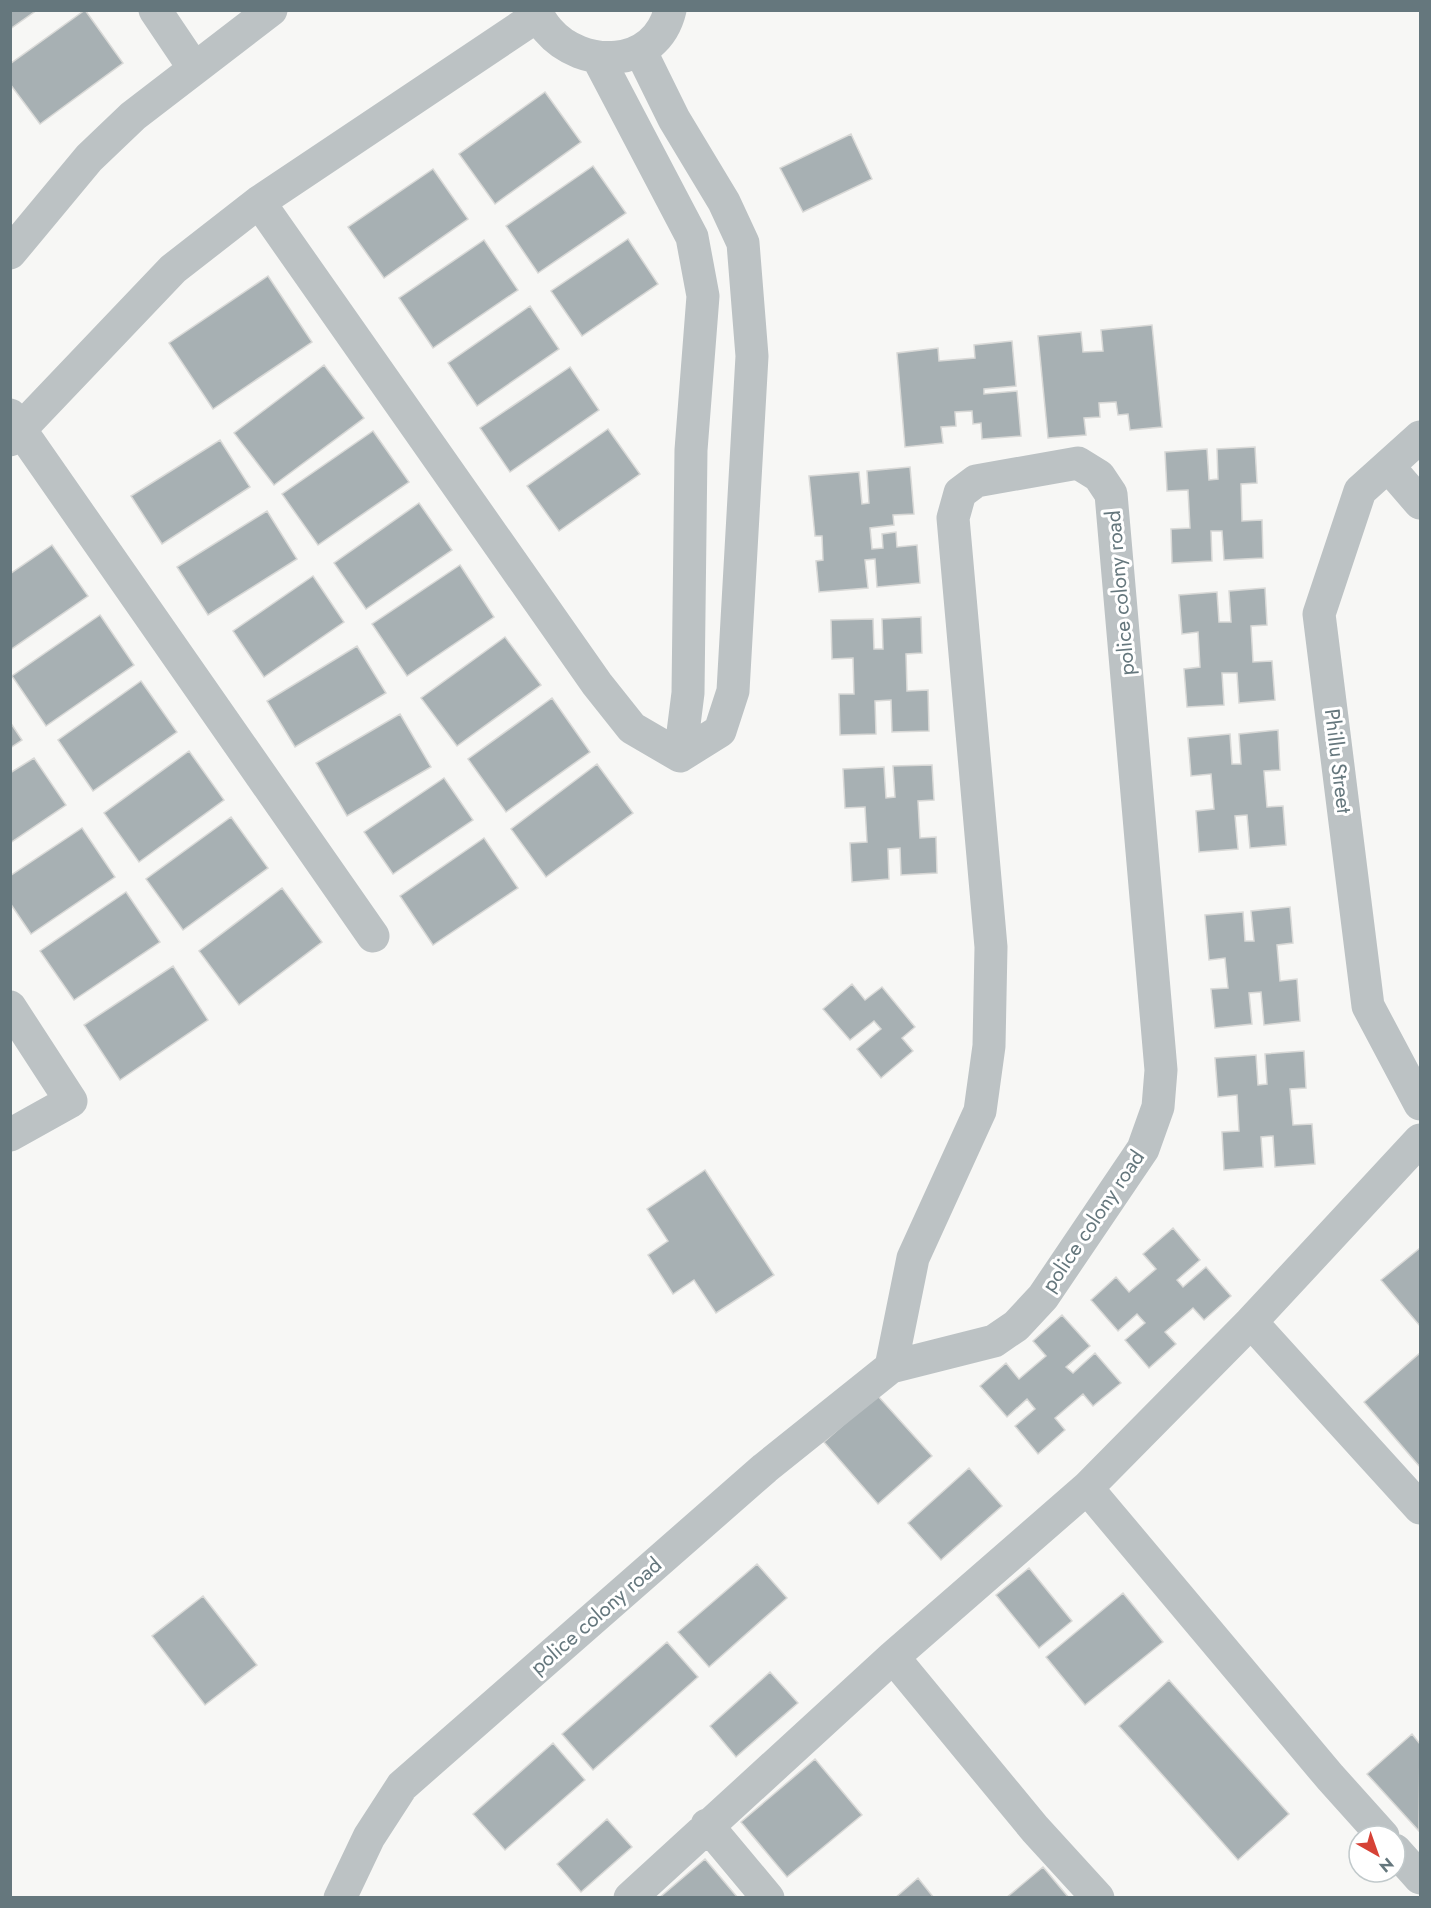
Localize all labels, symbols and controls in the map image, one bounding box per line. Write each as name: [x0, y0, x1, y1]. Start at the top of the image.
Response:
street label: police colony road: [1098, 509, 1142, 677]
street label: Phillu Street: [1317, 707, 1359, 815]
street label: police colony road: [1034, 1144, 1152, 1298]
street label: police colony road: [524, 1550, 668, 1682]
north arrow: [1347, 1824, 1407, 1884]
text: N: [1374, 1852, 1399, 1878]

